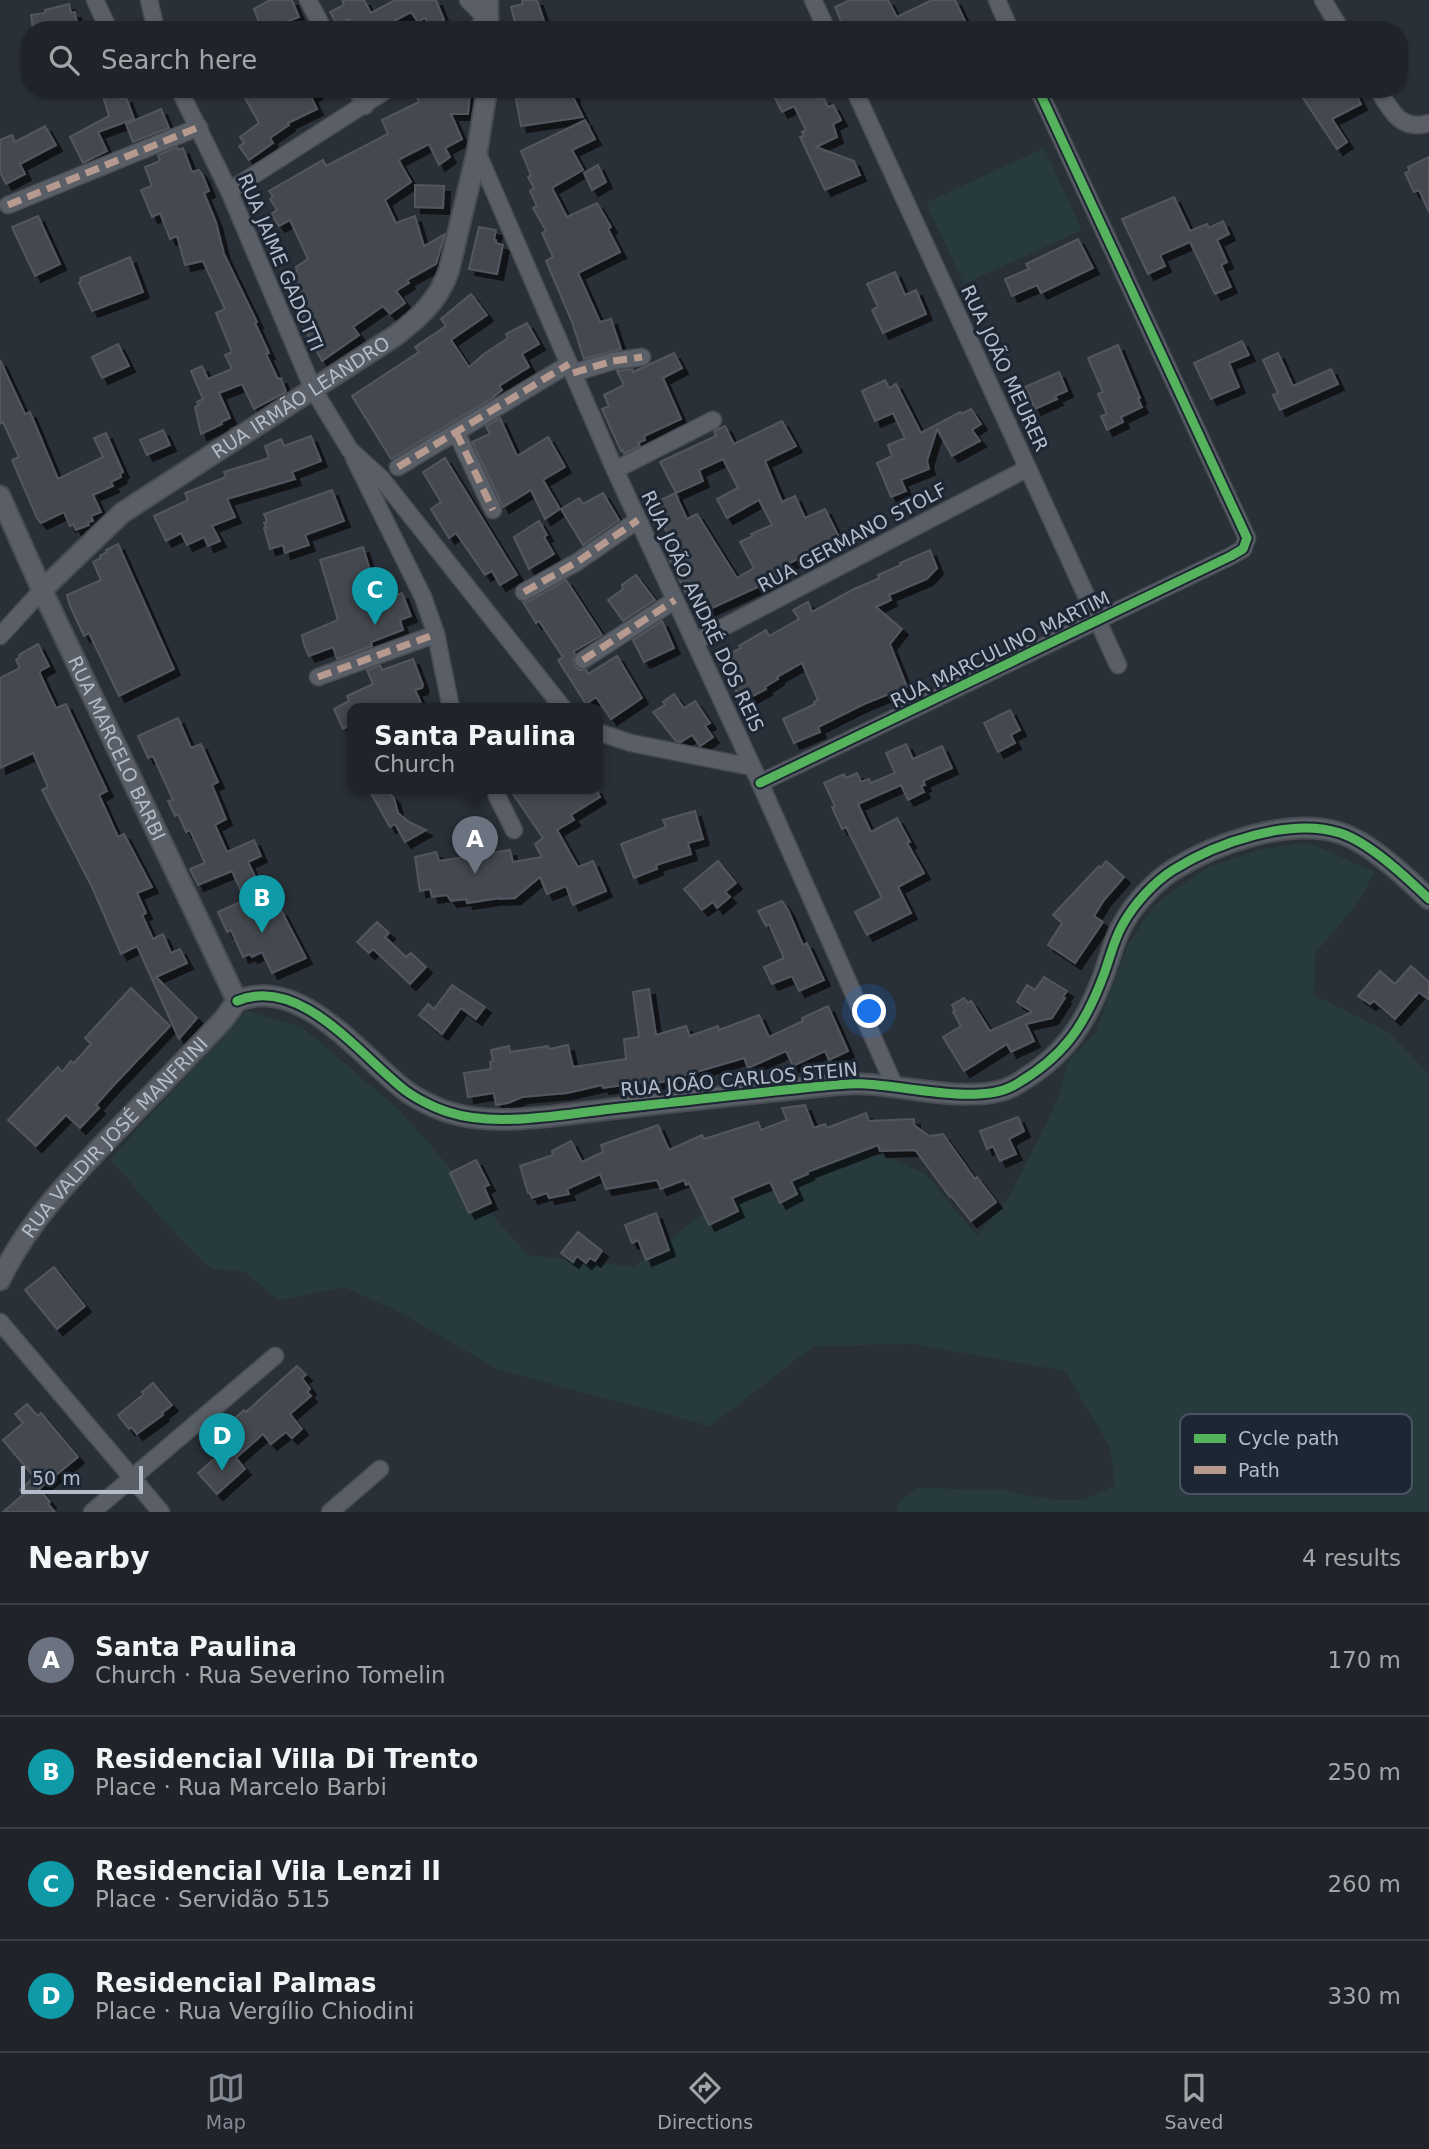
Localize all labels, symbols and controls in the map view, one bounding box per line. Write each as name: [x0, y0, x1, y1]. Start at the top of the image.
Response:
search box: [21, 21, 1408, 98]
icon: search: [45, 41, 83, 79]
text: Search here: [101, 45, 257, 75]
street label: RUA JAIME GADOTTI: [234, 170, 328, 354]
street label: RUA JOÃO MEURER: [957, 281, 1053, 455]
street label: RUA IRMÃO LEANDRO: [208, 331, 394, 463]
street label: RUA GERMANO STOLF: [754, 478, 950, 596]
street label: RUA JOÃO ANDRÉ DOS REIS: [637, 487, 769, 735]
pin: C: [352, 567, 398, 625]
street label: RUA MARCULINO MARTIM: [887, 586, 1113, 712]
street label: RUA MARCELO BARBI: [64, 652, 170, 844]
popup: [347, 703, 603, 794]
text: Santa Paulina: [374, 721, 576, 751]
text: Church: [374, 751, 455, 777]
pin: A: [452, 816, 498, 874]
pin: B: [239, 875, 285, 933]
your location: [852, 994, 886, 1028]
street label: RUA VALDIR JOSÉ MANFRINI: [17, 1032, 212, 1242]
street label: RUA JOÃO CARLOS STEIN: [620, 1058, 858, 1100]
pin: D: [199, 1413, 245, 1471]
legend: [1180, 1414, 1412, 1494]
text: Cycle path: [1238, 1427, 1339, 1449]
text: Path: [1238, 1459, 1280, 1481]
scale bar: [21, 1463, 144, 1495]
text: 50 m: [32, 1467, 81, 1489]
text: Nearby: [28, 1540, 150, 1575]
text: 4 results: [1302, 1545, 1401, 1571]
text: Santa Paulina: [95, 1632, 297, 1662]
text: A: [42, 1647, 60, 1673]
text: 170 m: [1327, 1647, 1401, 1673]
text: Church · Rua Severino Tomelin: [95, 1662, 446, 1688]
text: Residencial Villa Di Trento: [95, 1744, 478, 1774]
text: B: [42, 1759, 60, 1785]
text: 250 m: [1327, 1759, 1401, 1785]
text: Place · Rua Marcelo Barbi: [95, 1774, 387, 1800]
text: Residencial Vila Lenzi II: [95, 1856, 441, 1886]
text: C: [43, 1871, 59, 1897]
text: 260 m: [1327, 1871, 1401, 1897]
text: Place · Servidão 515: [95, 1886, 330, 1912]
text: Residencial Palmas: [95, 1968, 377, 1998]
text: D: [41, 1983, 61, 2009]
text: 330 m: [1327, 1983, 1401, 2009]
text: Place · Rua Vergílio Chiodini: [95, 1998, 414, 2024]
tab: Map: [206, 2069, 246, 2133]
tab: Directions: [657, 2069, 753, 2133]
tab: Saved: [1165, 2069, 1223, 2133]

